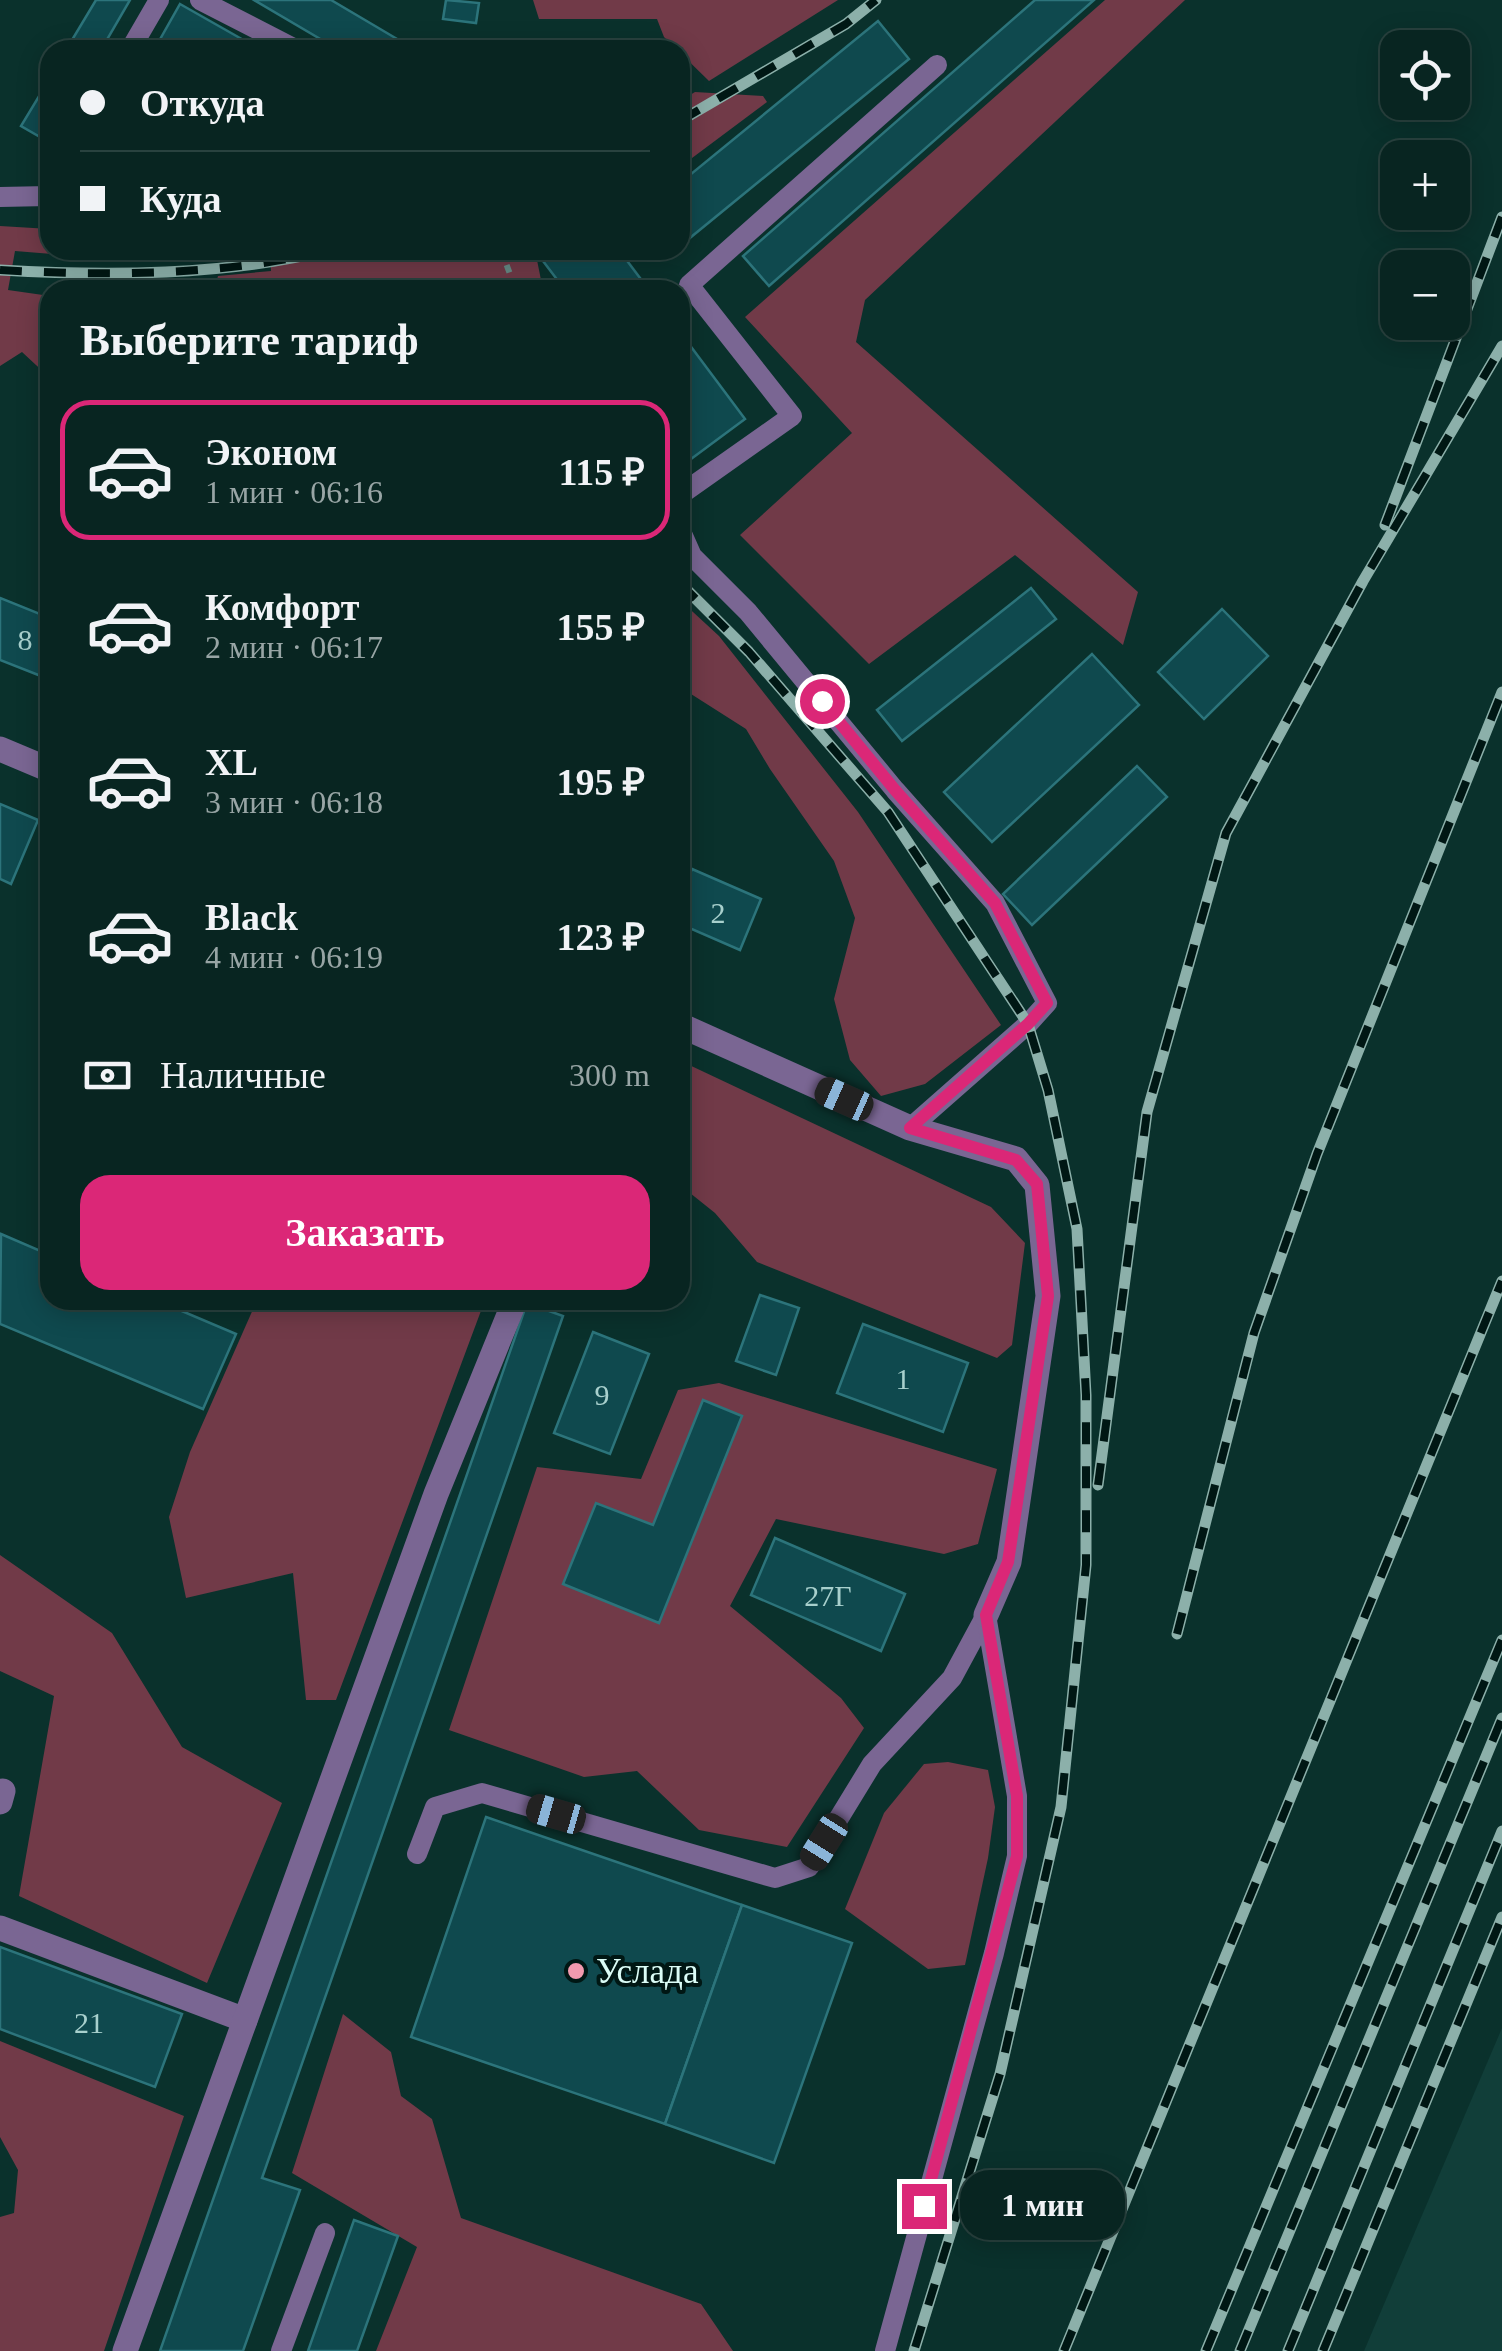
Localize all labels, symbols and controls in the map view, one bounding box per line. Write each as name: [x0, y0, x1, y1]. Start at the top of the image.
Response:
map controls: [1380, 30, 1470, 340]
button: locate: [1380, 30, 1470, 120]
text: Откуда: [140, 82, 264, 124]
button: +: [1380, 140, 1470, 230]
text: Куда: [140, 178, 221, 220]
button: −: [1380, 250, 1470, 340]
text: Выберите тариф: [80, 315, 419, 365]
icon: car: [85, 425, 175, 515]
text: Эконом: [205, 431, 337, 473]
text: 115 ₽: [558, 451, 645, 493]
text: 1 мин · 06:16: [205, 474, 383, 510]
icon: car: [85, 580, 175, 670]
text: Комфорт: [205, 586, 359, 628]
text: 155 ₽: [556, 606, 645, 648]
house number: 8: [18, 623, 33, 656]
text: 2 мин · 06:17: [205, 629, 383, 665]
route start: [800, 679, 845, 724]
icon: car: [85, 735, 175, 825]
text: XL: [205, 741, 258, 783]
text: 195 ₽: [556, 761, 645, 803]
text: 3 мин · 06:18: [205, 784, 383, 820]
icon: car: [85, 890, 175, 980]
text: Black: [205, 896, 298, 938]
house number: 2: [711, 896, 726, 929]
text: 123 ₽: [556, 916, 645, 958]
text: 4 мин · 06:19: [205, 939, 383, 975]
icon: cash: [80, 1048, 135, 1103]
text: Наличные: [160, 1054, 326, 1096]
text: 300 m: [569, 1057, 650, 1093]
car: [810, 1073, 878, 1125]
button: Заказать: [80, 1175, 650, 1290]
house number: 1: [896, 1362, 911, 1395]
house number: 9: [595, 1378, 610, 1411]
house number: 27Г: [804, 1579, 852, 1612]
car: [523, 1791, 589, 1837]
car: [795, 1809, 853, 1875]
place label: Услада: [596, 1952, 699, 1991]
marker: Услада: [565, 1960, 587, 1982]
house number: 21: [74, 2006, 104, 2039]
callout: 1 мин: [959, 2171, 1124, 2241]
route end: [902, 2184, 947, 2229]
text: 1 мин: [1001, 2187, 1084, 2223]

